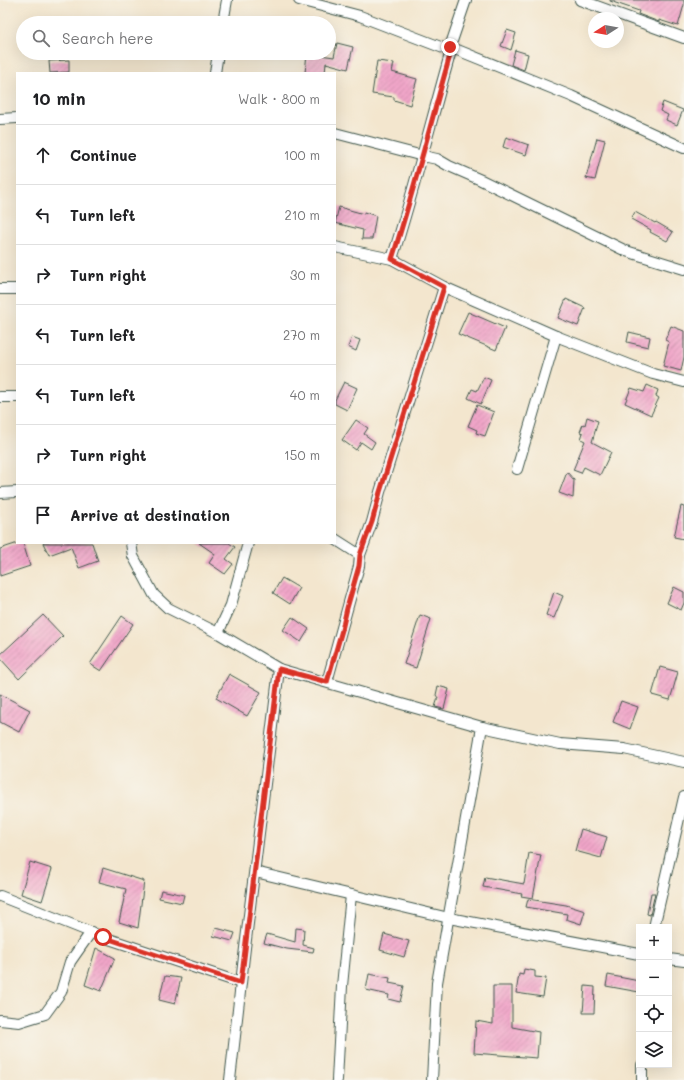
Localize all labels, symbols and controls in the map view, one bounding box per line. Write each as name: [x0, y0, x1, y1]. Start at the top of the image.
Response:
north arrow: [588, 12, 624, 48]
search box: [16, 16, 336, 60]
icon: search: [30, 27, 52, 49]
text: Search here: [62, 28, 153, 48]
route end: [441, 38, 459, 56]
text: 10 min: [32, 87, 86, 109]
text: Walk · 800 m: [238, 90, 320, 107]
icon: ahead: [32, 144, 54, 166]
text: Continue: [70, 145, 137, 165]
text: 100 m: [284, 146, 320, 163]
icon: left: [32, 204, 54, 226]
text: Turn left: [70, 205, 135, 225]
text: 210 m: [284, 206, 320, 223]
icon: right: [32, 264, 54, 286]
text: Turn right: [70, 265, 147, 285]
text: 30 m: [290, 266, 320, 283]
icon: left: [32, 324, 54, 346]
text: Turn left: [70, 325, 135, 345]
text: 270 m: [283, 326, 320, 343]
icon: left: [32, 384, 54, 406]
text: Turn left: [70, 385, 135, 405]
text: 40 m: [290, 386, 320, 403]
icon: right: [32, 444, 54, 466]
text: Turn right: [70, 445, 147, 465]
text: 150 m: [284, 446, 320, 463]
icon: arrive: [32, 504, 54, 526]
text: Arrive at destination: [70, 505, 230, 525]
map controls: [636, 924, 672, 1068]
button: +: [636, 924, 672, 960]
route start: [94, 928, 112, 946]
button: −: [636, 960, 672, 996]
button: locate: [636, 996, 672, 1032]
button: layers: [636, 1032, 672, 1068]

